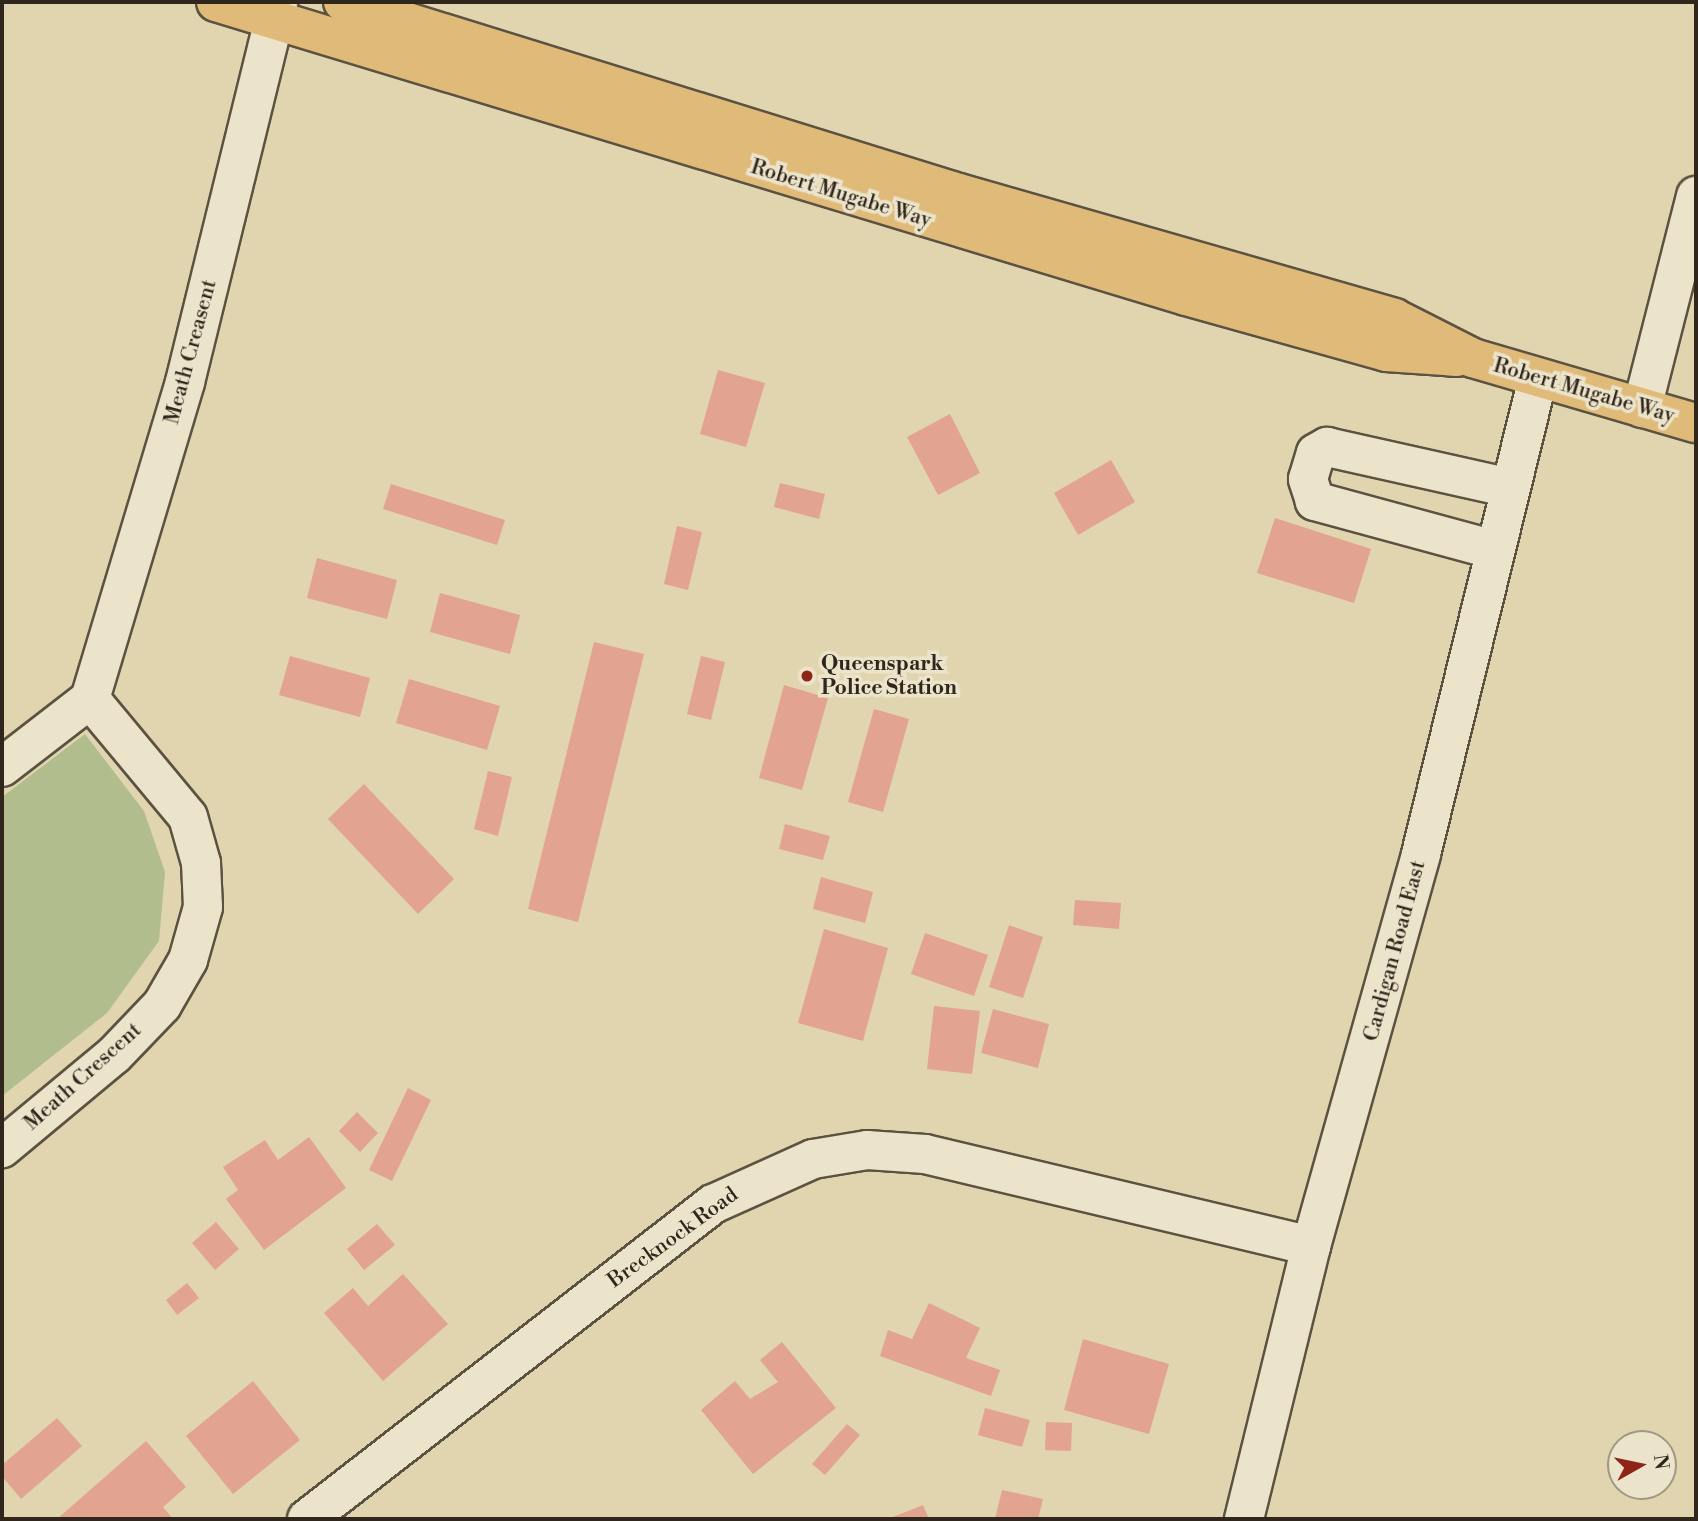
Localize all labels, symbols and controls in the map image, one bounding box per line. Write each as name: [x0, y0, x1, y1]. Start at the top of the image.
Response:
street label: Robert Mugabe Way: [748, 155, 934, 233]
street label: Meath Creasent: [160, 277, 222, 427]
street label: Robert Mugabe Way: [1490, 353, 1678, 429]
place label: Queenspark Police Station: [821, 651, 957, 701]
marker: Queenspark Police Station: [799, 668, 815, 684]
street label: Cardigan Road East: [1359, 858, 1431, 1044]
street label: Meath Crescent: [19, 1018, 147, 1136]
street label: Brecknock Road: [603, 1182, 743, 1294]
north arrow: [1607, 1430, 1677, 1500]
text: N: [1648, 1453, 1674, 1471]

